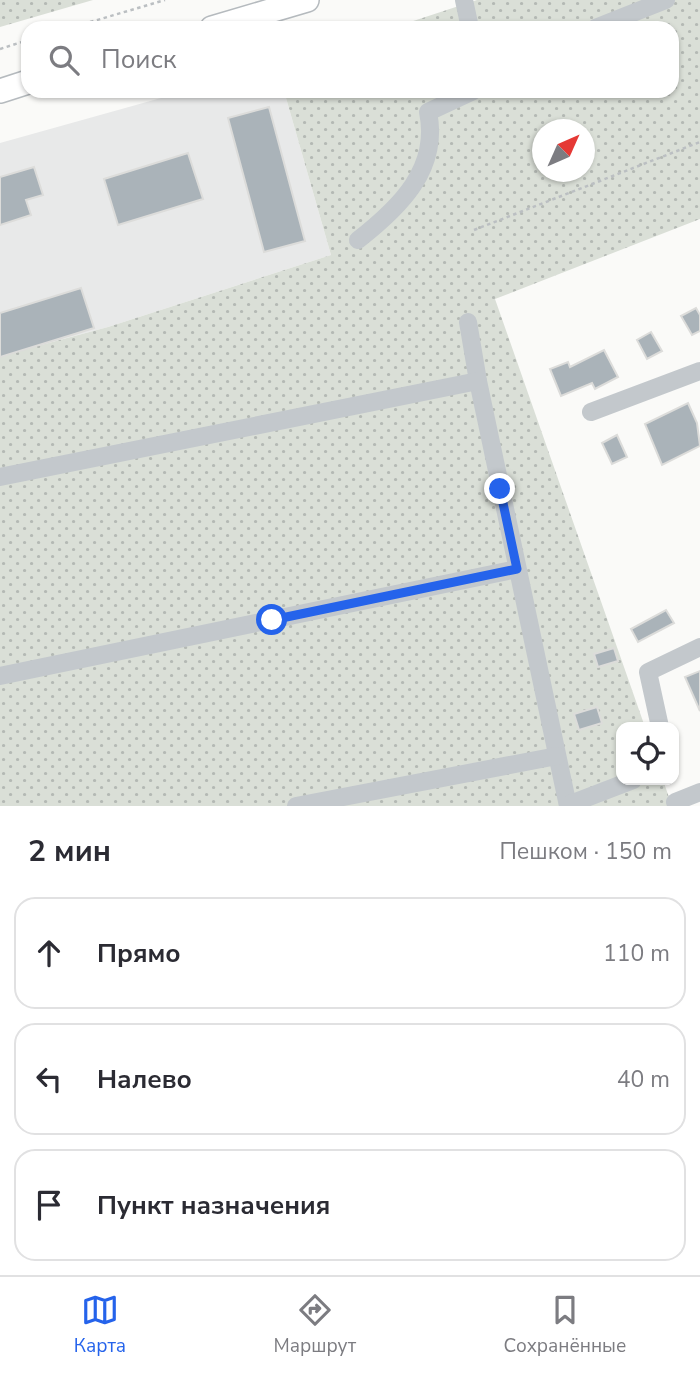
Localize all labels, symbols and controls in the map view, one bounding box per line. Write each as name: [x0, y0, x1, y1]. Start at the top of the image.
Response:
search box: [21, 21, 679, 98]
icon: search: [45, 41, 83, 79]
text: Поиск: [101, 42, 177, 77]
north arrow: [532, 119, 595, 182]
route end: [484, 473, 515, 504]
route start: [256, 604, 287, 635]
map controls: [616, 722, 679, 785]
button: locate: [616, 722, 679, 785]
text: 2 мин: [28, 831, 111, 872]
text: Пешком · 150 m: [499, 836, 672, 867]
icon: ahead: [30, 934, 68, 972]
text: Прямо: [97, 936, 181, 971]
text: 110 m: [603, 938, 670, 969]
icon: left: [30, 1060, 68, 1098]
text: Налево: [97, 1062, 192, 1097]
text: 40 m: [617, 1064, 670, 1095]
icon: arrive: [30, 1186, 68, 1224]
text: Пункт назначения: [97, 1188, 330, 1223]
tab: Карта: [74, 1291, 126, 1359]
tab: Маршрут: [274, 1291, 356, 1359]
tab: Сохранённые: [504, 1291, 626, 1359]

